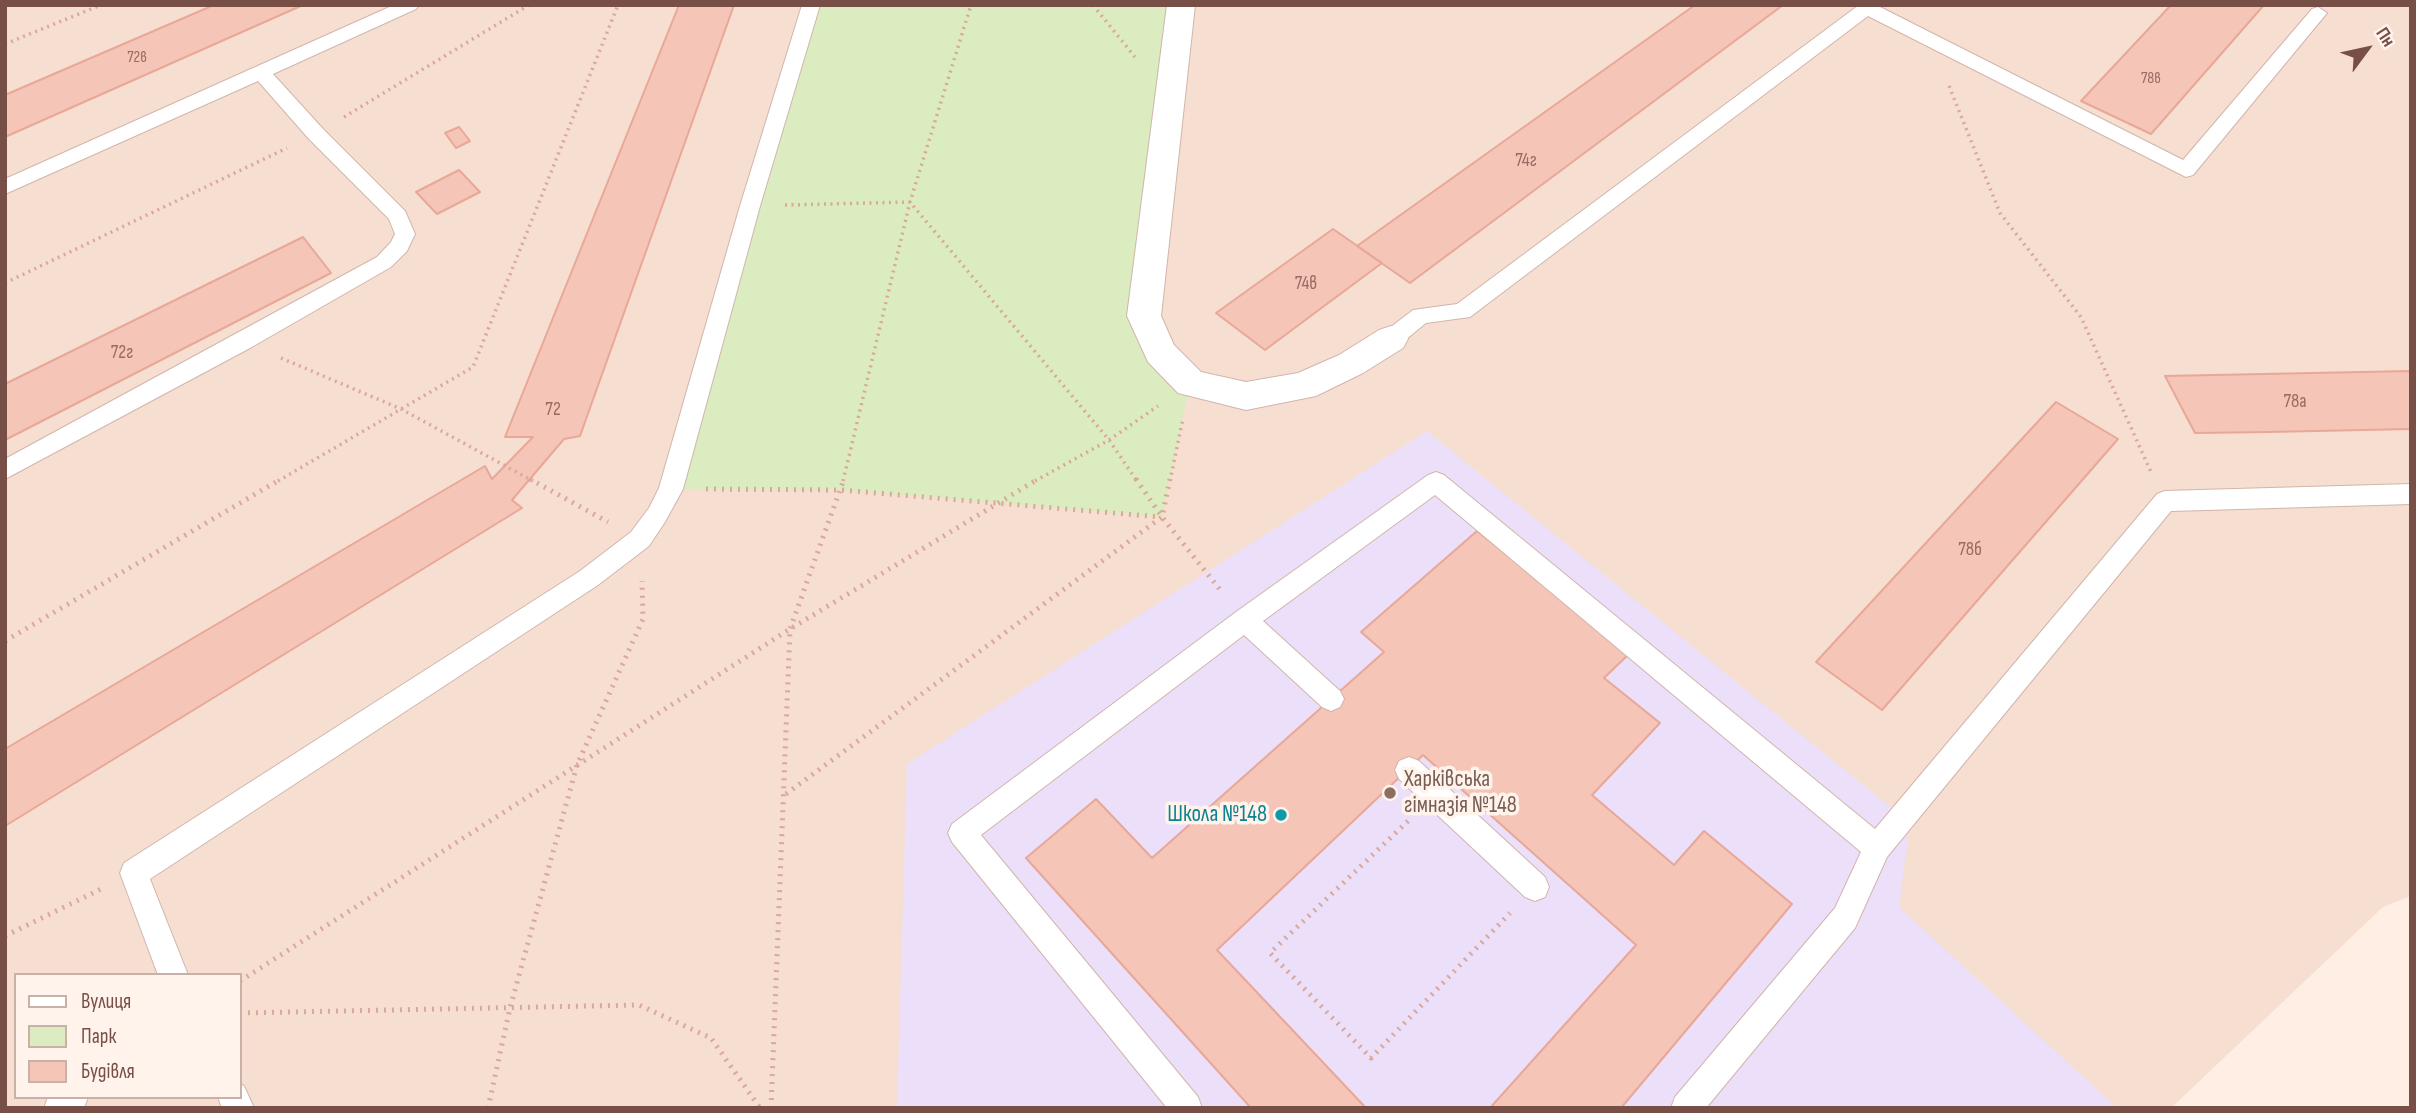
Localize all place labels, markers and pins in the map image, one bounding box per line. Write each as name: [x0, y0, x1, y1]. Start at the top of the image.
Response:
place label: Харківська гімназія №148: [1404, 766, 1517, 820]
marker: Харківська гімназія №148: [1382, 785, 1398, 801]
place label: Школа №148: [1167, 801, 1267, 829]
marker: Школа №148: [1273, 807, 1289, 823]

